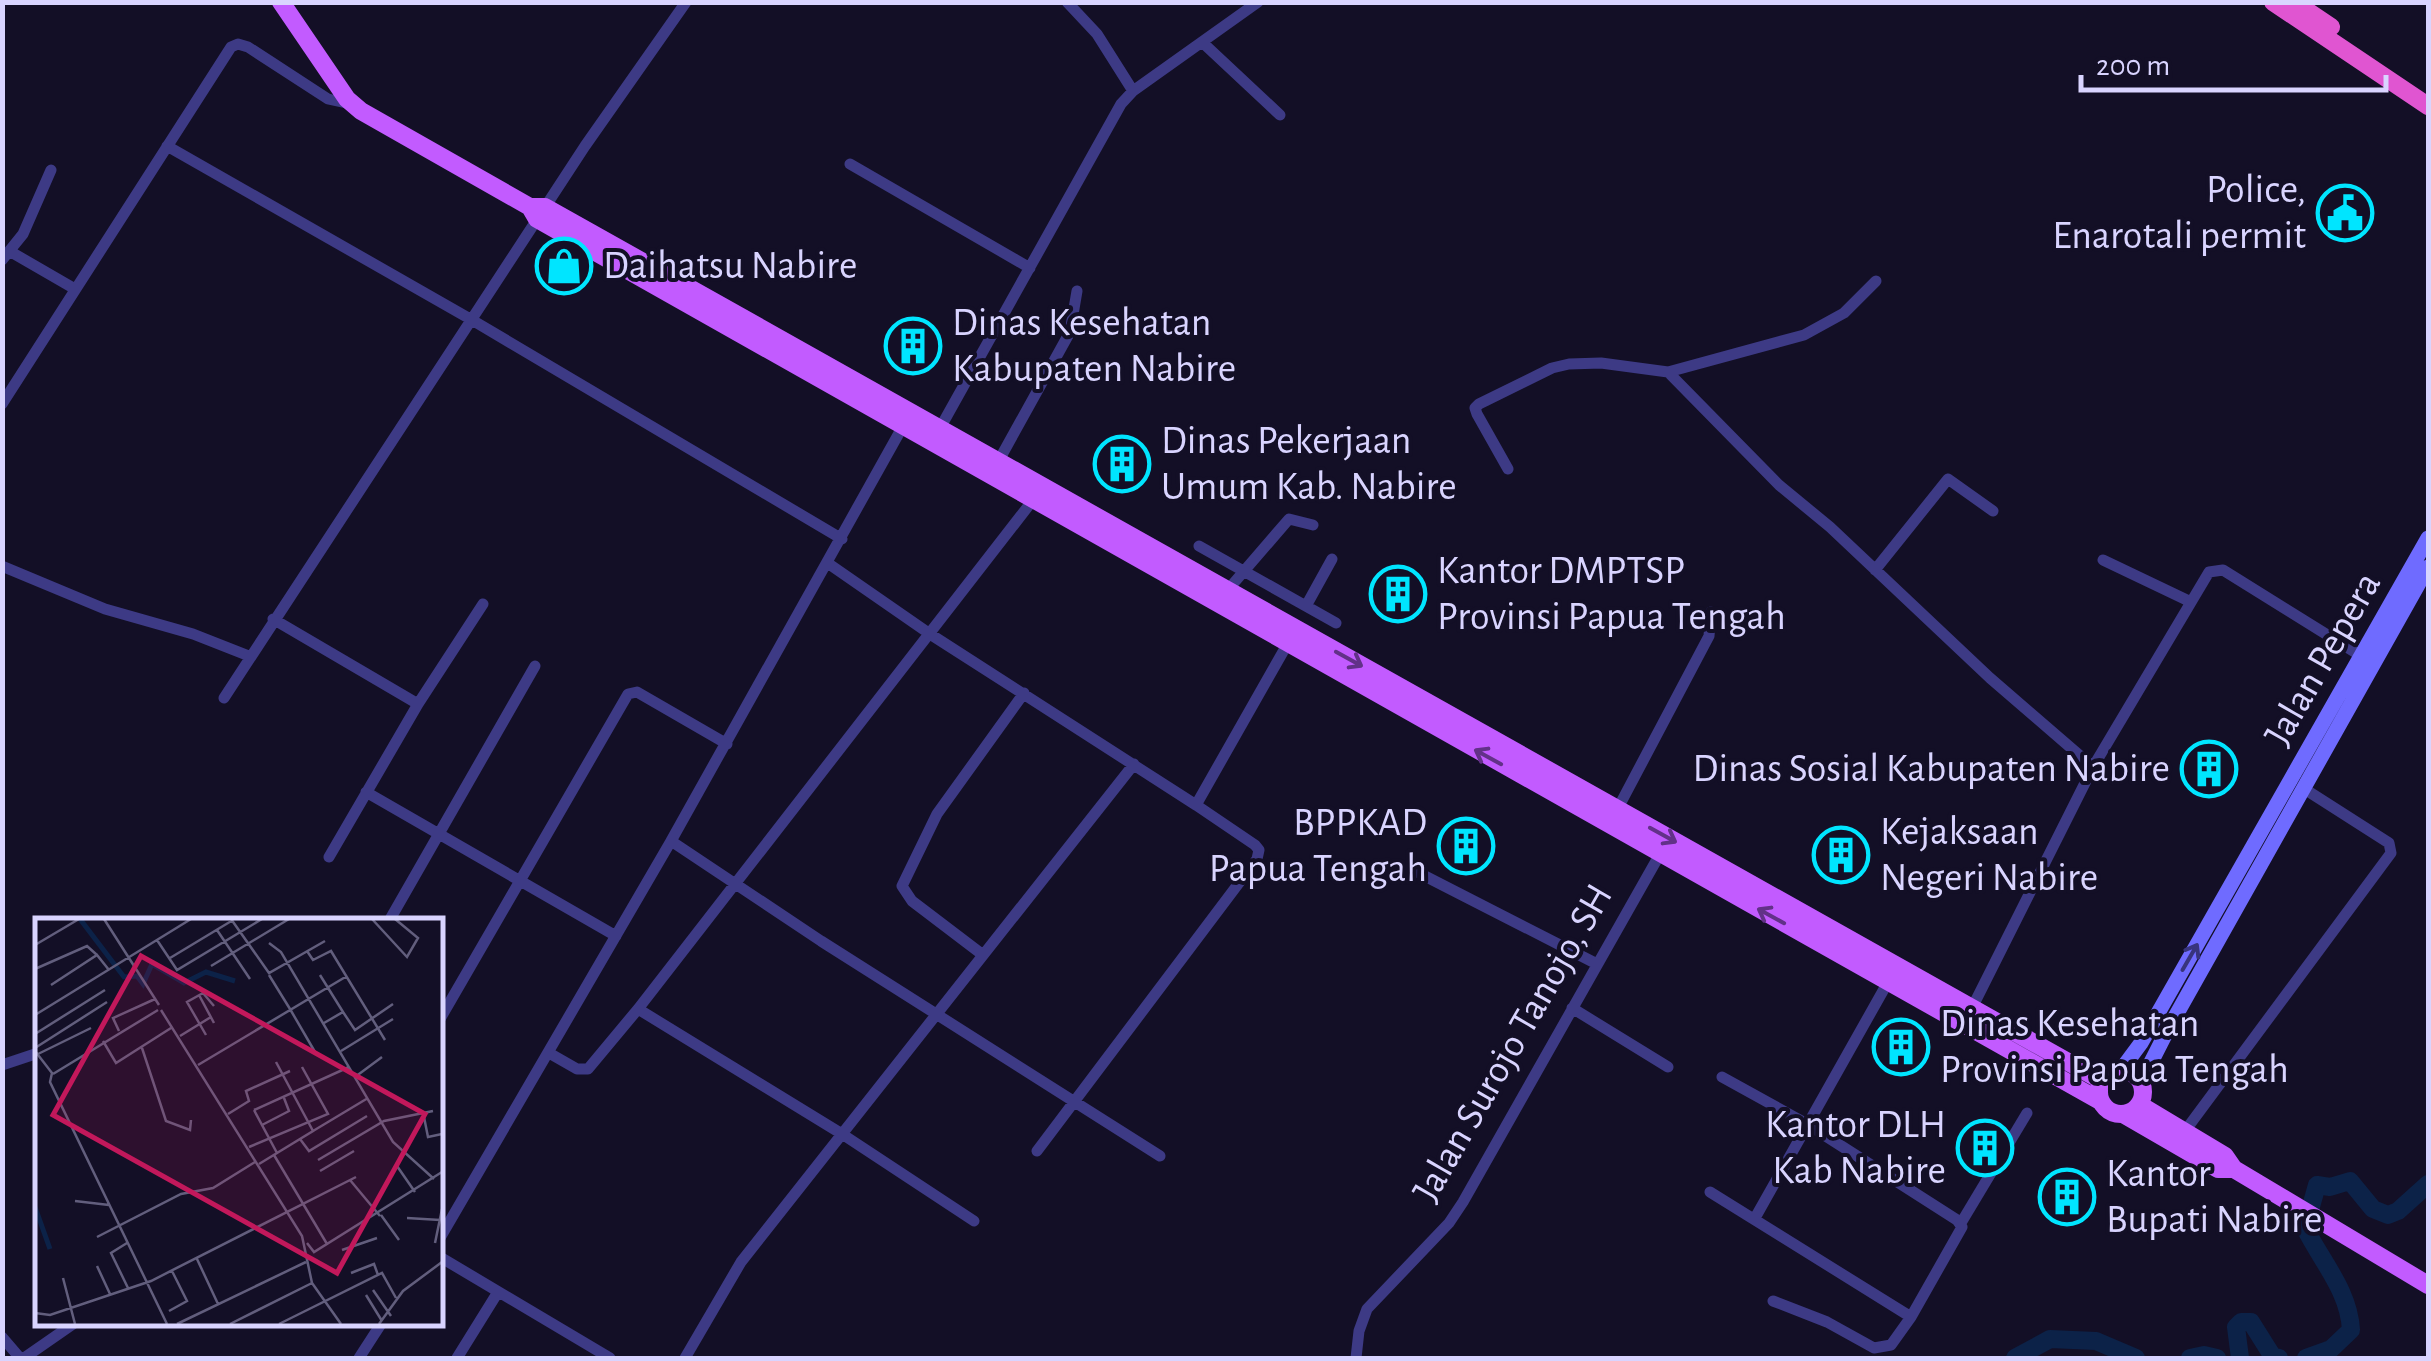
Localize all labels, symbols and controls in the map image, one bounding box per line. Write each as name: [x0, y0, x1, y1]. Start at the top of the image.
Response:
scale bar: [2081, 30, 2386, 92]
text: 200 m: [2096, 51, 2170, 81]
place label: Police, Enarotali permit: [2052, 170, 2306, 256]
public building icon: Police, Enarotali permit: [2315, 183, 2375, 243]
shop icon: Daihatsu Nabire: [534, 236, 594, 296]
place label: Daihatsu Nabire: [603, 246, 857, 286]
place label: Dinas Kesehatan Kabupaten Nabire: [952, 303, 1236, 389]
building icon: Dinas Kesehatan Kabupaten Nabire: [883, 316, 943, 376]
place label: Dinas Pekerjaan Umum Kab. Nabire: [1161, 421, 1457, 507]
building icon: Dinas Pekerjaan Umum Kab. Nabire: [1092, 434, 1152, 494]
place label: Kantor DMPTSP Provinsi Papua Tengah: [1437, 551, 1786, 637]
building icon: Kantor DMPTSP Provinsi Papua Tengah: [1368, 564, 1428, 624]
street label: Jalan Pepera: [2258, 566, 2388, 752]
one-way arrow: [1334, 650, 1363, 670]
building icon: Dinas Sosial Kabupaten Nabire: [2179, 739, 2239, 799]
one-way arrow: [1474, 746, 1503, 766]
place label: Dinas Sosial Kabupaten Nabire: [1693, 749, 2170, 789]
place label: BPPKAD Papua Tengah: [1209, 803, 1427, 889]
place label: Kejaksaan Negeri Nabire: [1880, 812, 2098, 898]
building icon: BPPKAD Papua Tengah: [1436, 816, 1496, 876]
building icon: Kejaksaan Negeri Nabire: [1811, 825, 1871, 885]
one-way arrow: [1648, 826, 1677, 846]
street label: Jalan Surojo Tanojo, SH: [1406, 877, 1620, 1209]
one-way arrow: [1757, 906, 1786, 926]
inset map: [35, 918, 442, 1326]
one-way arrow: [2180, 943, 2200, 972]
place label: Dinas Kesehatan Provinsi Papua Tengah: [1940, 1004, 2289, 1090]
building icon: Dinas Kesehatan Provinsi Papua Tengah: [1871, 1017, 1931, 1077]
place label: Kantor DLH Kab Nabire: [1765, 1105, 1946, 1191]
building icon: Kantor DLH Kab Nabire: [1955, 1118, 2015, 1178]
place label: Kantor Bupati Nabire: [2106, 1154, 2322, 1240]
building icon: Kantor Bupati Nabire: [2037, 1167, 2097, 1227]

